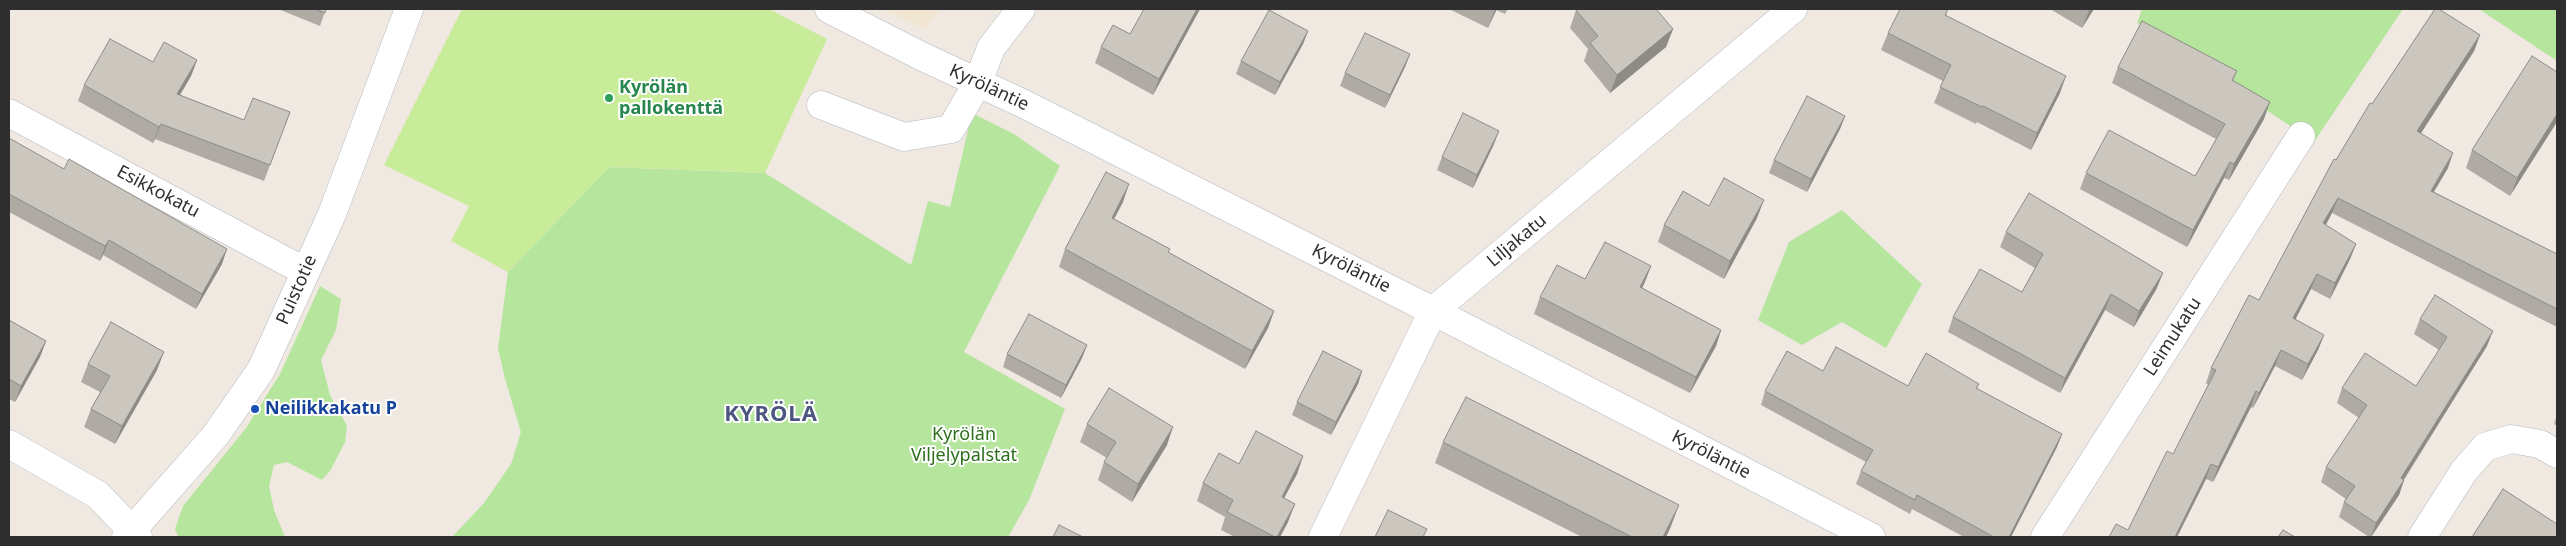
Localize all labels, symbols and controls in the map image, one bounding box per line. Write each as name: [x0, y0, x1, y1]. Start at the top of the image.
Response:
street label: Kyröläntie: [946, 60, 1032, 116]
place label: Kyrölän pallokenttä: [619, 77, 723, 120]
marker: Kyrölän pallokenttä: [603, 92, 615, 104]
street label: Esikkokatu: [113, 161, 203, 223]
street label: Liljakatu: [1483, 210, 1551, 272]
street label: Kyröläntie: [1308, 240, 1394, 298]
street label: Puistotie: [272, 252, 322, 328]
street label: Leimukatu: [2140, 294, 2206, 380]
place label: Neilikkakatu P: [265, 398, 397, 420]
district label: KYRÖLÄ: [723, 402, 819, 428]
marker: Neilikkakatu P: [249, 403, 261, 415]
park label: Kyrölän Viljelypalstat: [911, 424, 1017, 466]
street label: Kyröläntie: [1668, 426, 1754, 484]

